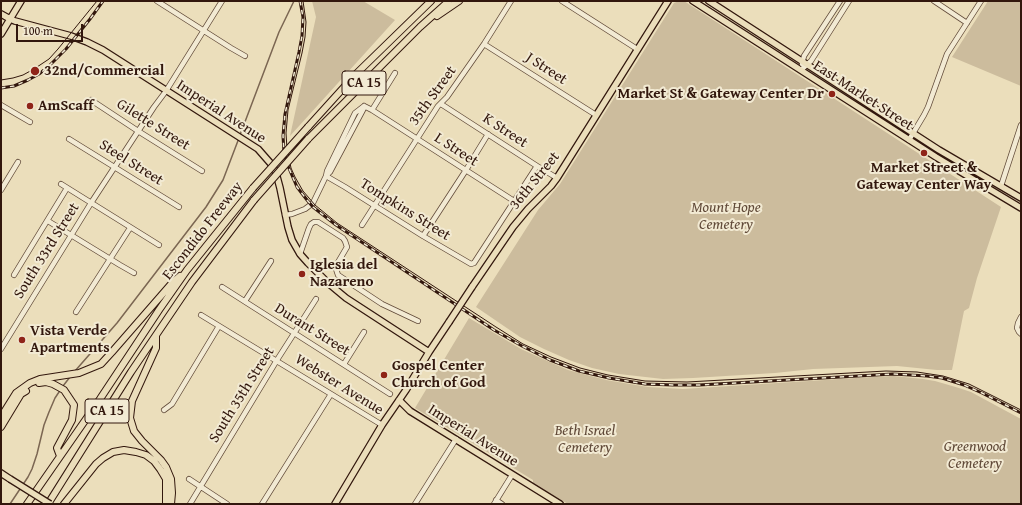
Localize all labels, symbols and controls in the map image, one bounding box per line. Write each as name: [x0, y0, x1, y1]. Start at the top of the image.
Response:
scale bar: [18, 16, 85, 42]
text: 100 m: [23, 22, 53, 39]
street label: J Street: [522, 49, 570, 89]
street label: East Market Street: [810, 57, 916, 135]
place label: 32nd/Commercial: [44, 62, 164, 80]
street label: 35th Street: [405, 63, 461, 129]
marker: 32nd/Commercial: [29, 65, 41, 77]
road number: CA 15: [342, 71, 386, 95]
street label: Imperial Avenue: [173, 76, 269, 148]
place label: Market St & Gateway Center Dr: [618, 85, 824, 103]
marker: Market St & Gateway Center Dr: [827, 89, 837, 99]
street label: Gilette Street: [113, 95, 193, 155]
place label: AmScaff: [38, 97, 93, 115]
marker: AmScaff: [25, 101, 35, 111]
street label: K Street: [479, 110, 531, 152]
street label: L Street: [431, 129, 481, 171]
street label: Steel Street: [96, 136, 166, 190]
street label: 36th Street: [506, 148, 564, 214]
marker: Market Street & Gateway Center Way: [919, 148, 929, 158]
place label: Market Street & Gateway Center Way: [857, 159, 991, 194]
street label: Tompkins Street: [356, 175, 454, 245]
street label: Escondido Freeway: [159, 178, 247, 284]
park label: Mount Hope Cemetery: [691, 199, 761, 234]
street label: South 33rd Street: [10, 200, 84, 302]
place label: Iglesia del Nazareno: [310, 256, 378, 291]
marker: Iglesia del Nazareno: [297, 269, 307, 279]
street label: Durant Street: [271, 300, 353, 360]
place label: Vista Verde Apartments: [30, 322, 110, 357]
marker: Vista Verde Apartments: [17, 335, 27, 345]
street label: South 35th Street: [205, 344, 279, 446]
street label: Webster Avenue: [291, 351, 387, 419]
place label: Gospel Center Church of God: [392, 357, 486, 392]
marker: Gospel Center Church of God: [379, 370, 389, 380]
road number: CA 15: [85, 399, 129, 423]
street label: Imperial Avenue: [425, 401, 521, 471]
park label: Beth Israel Cemetery: [555, 422, 615, 457]
park label: Greenwood Cemetery: [944, 438, 1006, 473]

